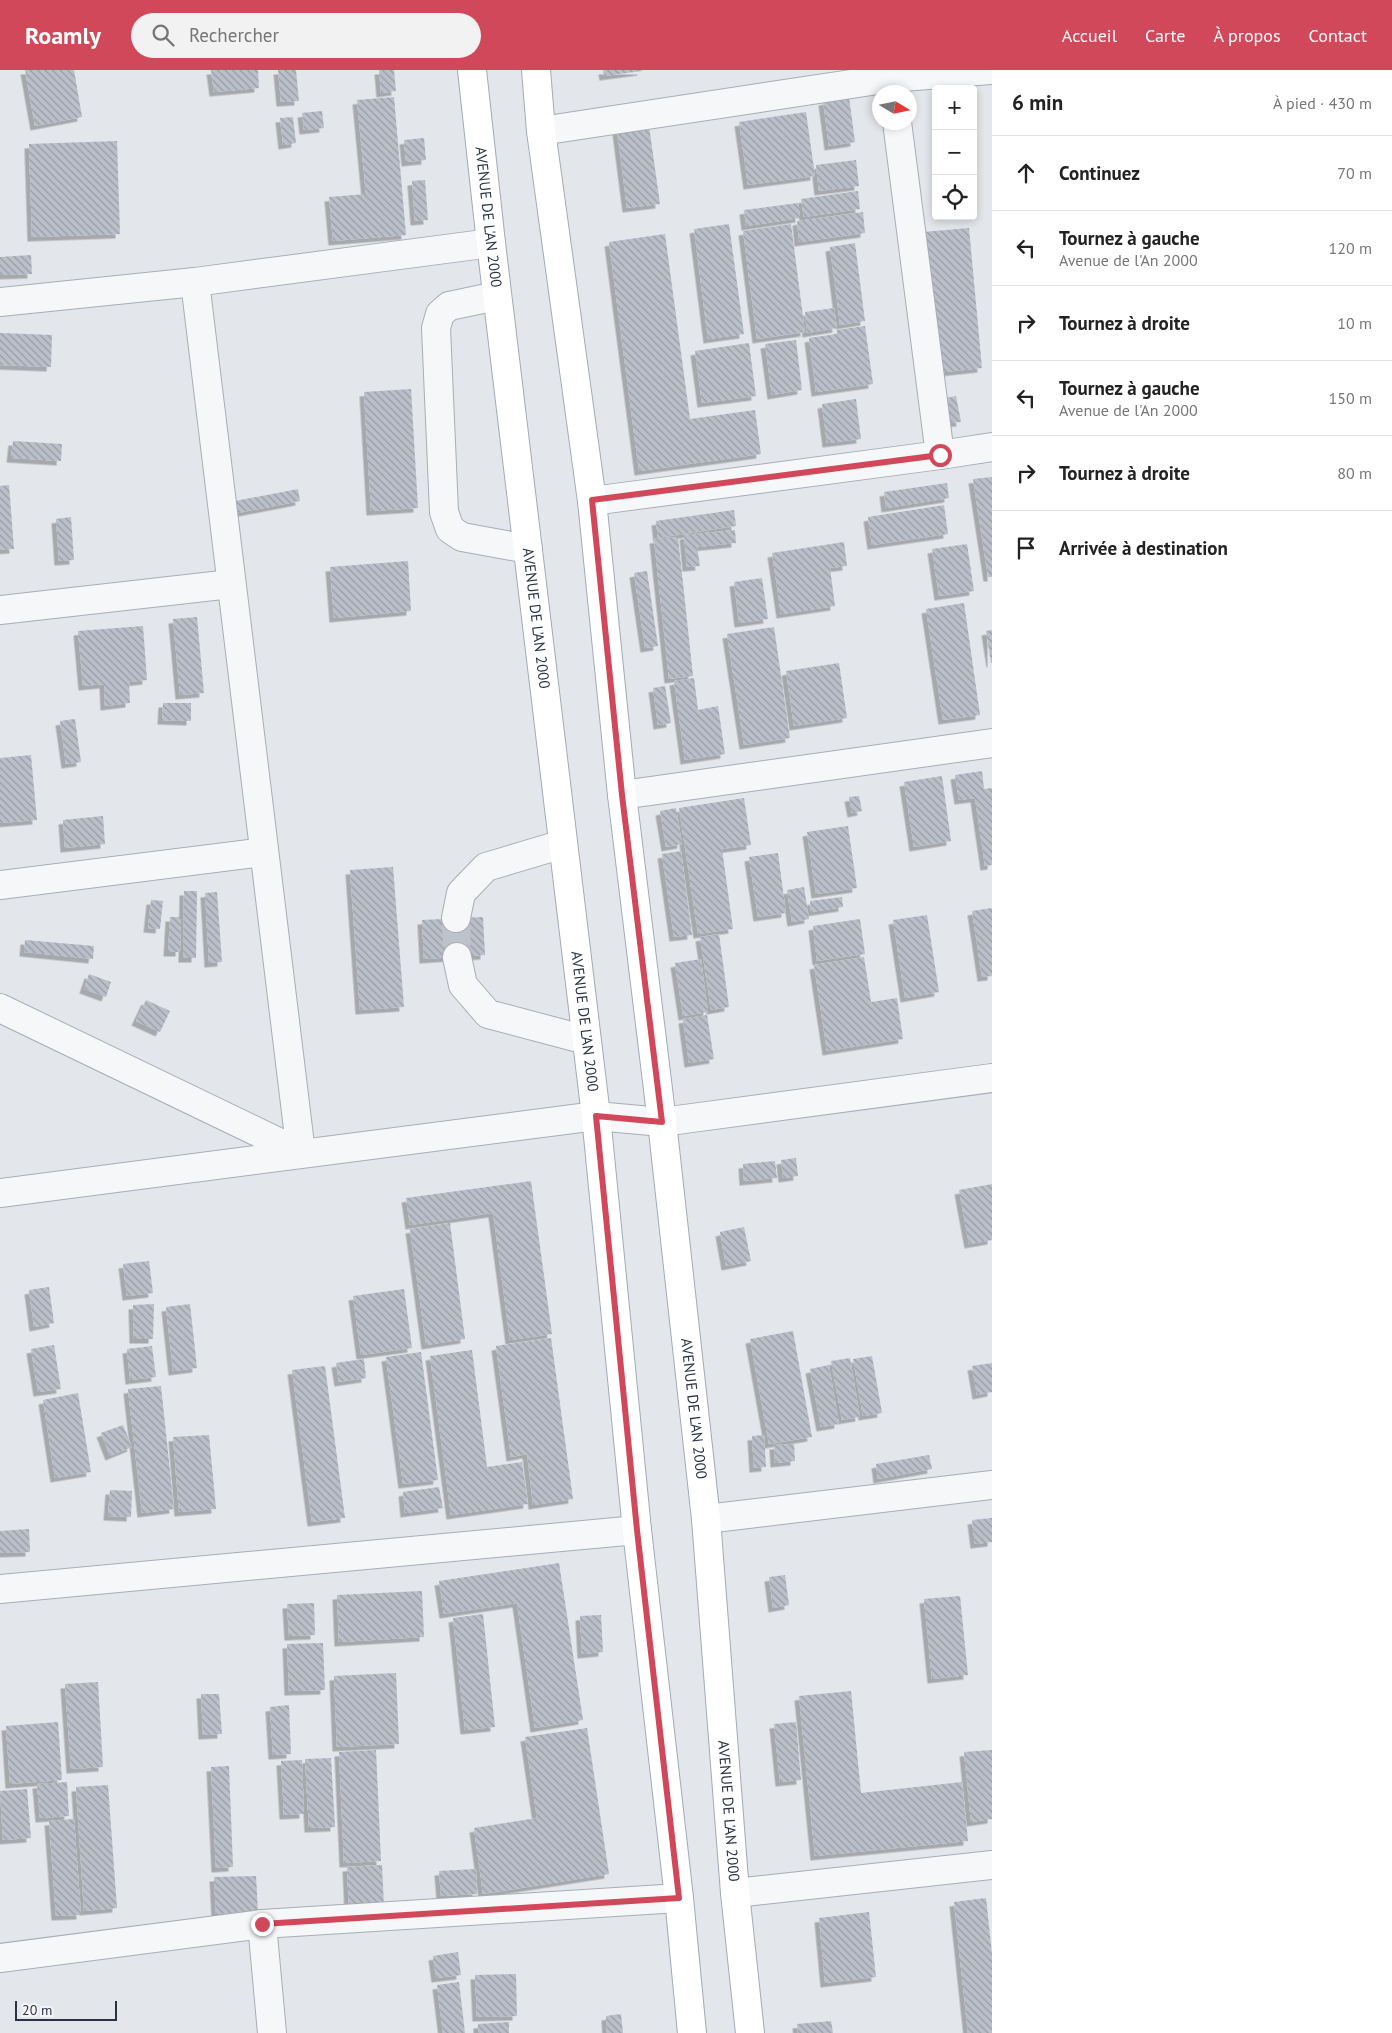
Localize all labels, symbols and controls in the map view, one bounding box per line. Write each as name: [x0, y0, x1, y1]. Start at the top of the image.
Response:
search box: [131, 13, 481, 58]
text: Roamly: [25, 20, 101, 51]
icon: search: [149, 21, 177, 49]
text: Rechercher: [189, 23, 279, 47]
text: Accueil: [1062, 24, 1117, 47]
text: Carte: [1145, 24, 1186, 47]
text: À propos: [1214, 24, 1281, 47]
text: Contact: [1309, 24, 1367, 47]
north arrow: [872, 85, 917, 130]
map controls: [932, 85, 977, 220]
button: +: [932, 85, 977, 130]
text: 6 min: [1012, 89, 1063, 116]
text: À pied · 430 m: [1273, 93, 1372, 113]
button: −: [932, 130, 977, 175]
street label: AVENUE DE L'AN 2000: [471, 146, 506, 288]
icon: ahead: [1012, 159, 1040, 187]
text: Continuez: [1059, 161, 1140, 185]
text: 70 m: [1337, 163, 1372, 183]
button: locate: [932, 175, 977, 220]
text: Tournez à gauche: [1059, 226, 1200, 250]
icon: left: [1012, 234, 1040, 262]
text: 120 m: [1329, 238, 1372, 258]
text: Avenue de l'An 2000: [1059, 250, 1198, 270]
icon: right: [1012, 309, 1040, 337]
text: Tournez à droite: [1059, 311, 1190, 335]
text: 10 m: [1337, 313, 1372, 333]
text: Tournez à gauche: [1059, 376, 1200, 400]
icon: left: [1012, 384, 1040, 412]
text: 150 m: [1329, 388, 1372, 408]
text: Avenue de l'An 2000: [1059, 400, 1198, 420]
route start: [929, 444, 952, 467]
icon: right: [1012, 459, 1040, 487]
text: Tournez à droite: [1059, 461, 1190, 485]
text: 80 m: [1337, 463, 1372, 483]
icon: arrive: [1012, 534, 1040, 562]
text: Arrivée à destination: [1059, 536, 1228, 560]
street label: AVENUE DE L'AN 2000: [519, 547, 555, 690]
street label: AVENUE DE L'AN 2000: [567, 950, 603, 1093]
street label: AVENUE DE L'AN 2000: [677, 1337, 711, 1480]
street label: AVENUE DE L'AN 2000: [714, 1740, 744, 1882]
route end: [251, 1913, 274, 1936]
scale bar: [15, 1998, 118, 2021]
text: 20 m: [22, 2001, 52, 2019]

